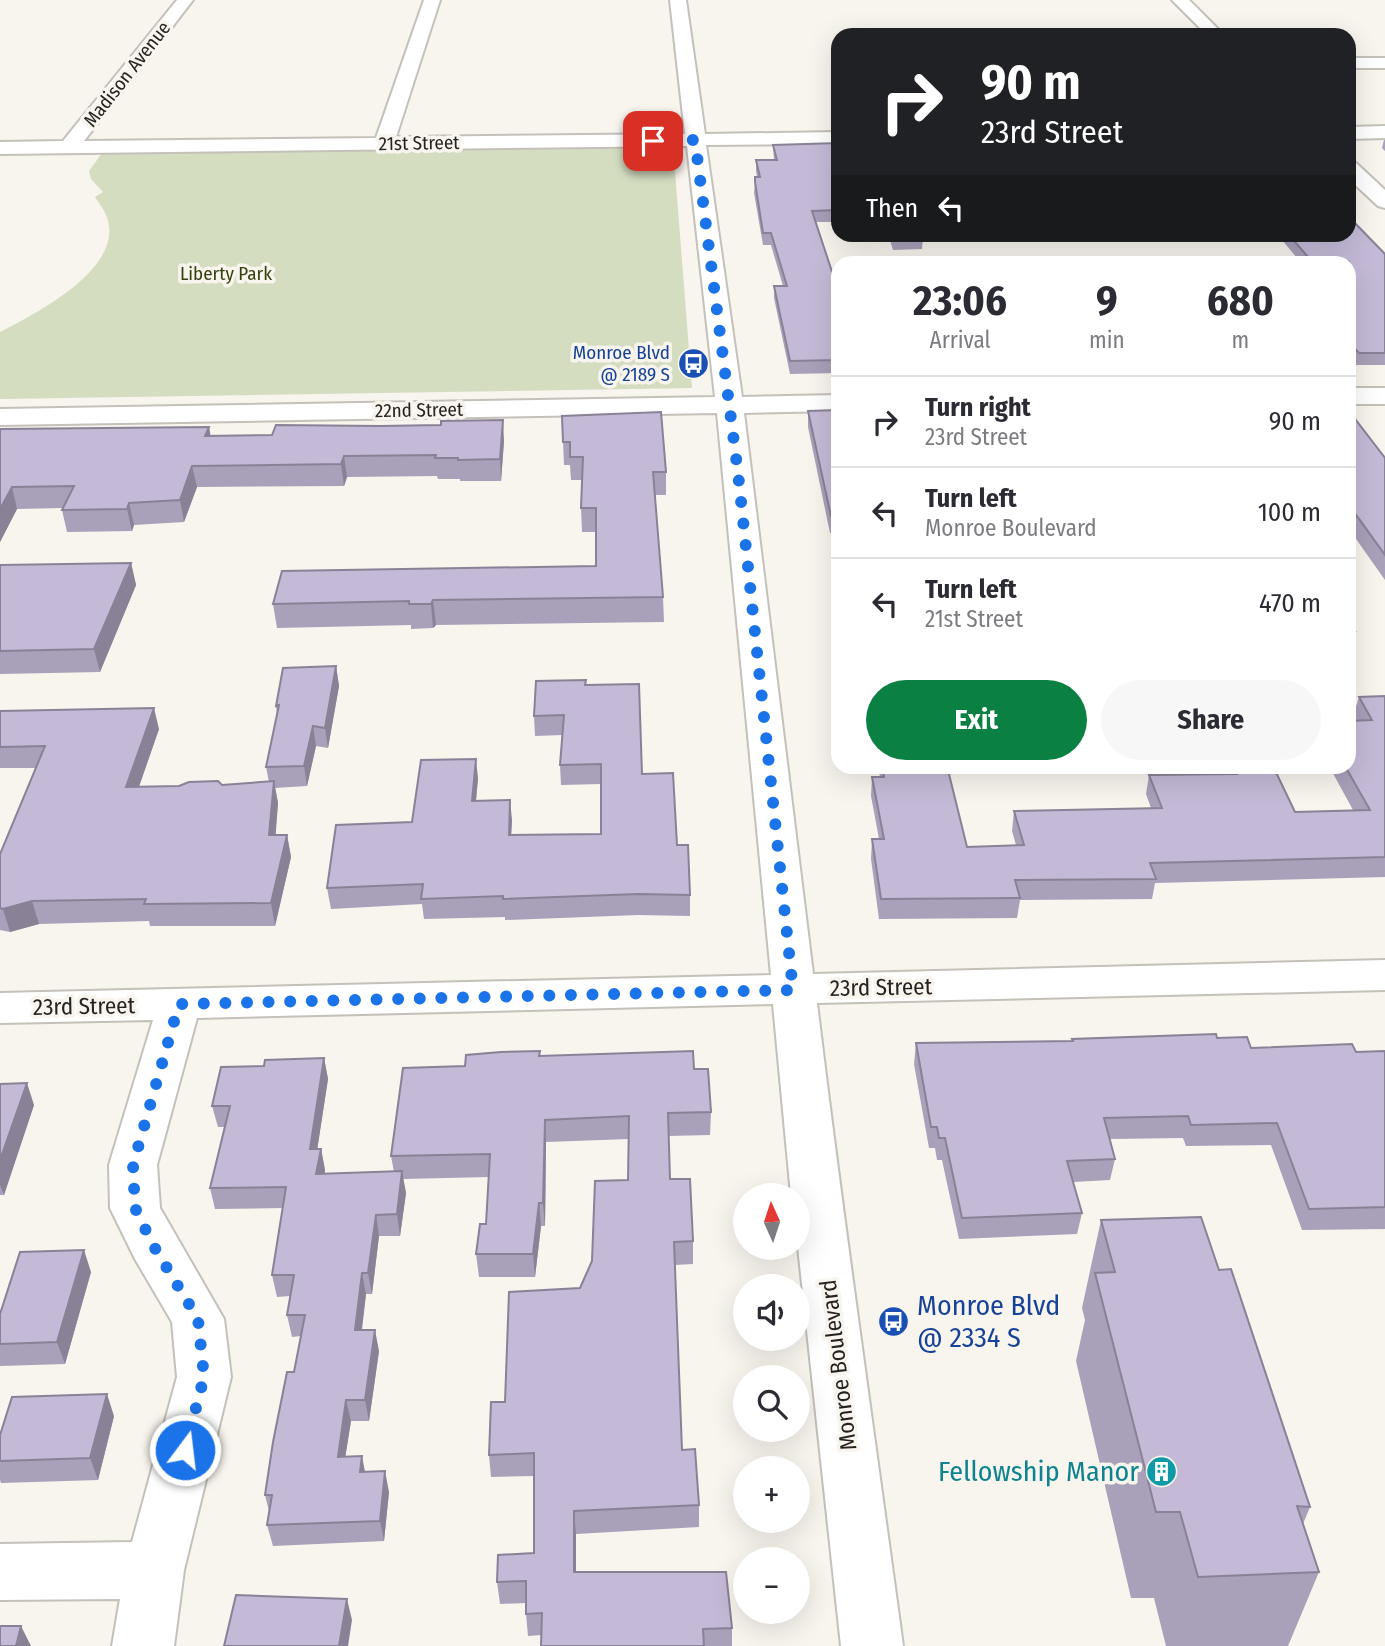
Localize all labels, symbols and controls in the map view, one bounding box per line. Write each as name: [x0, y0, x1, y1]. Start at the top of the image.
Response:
street label: Madison Avenue: [79, 17, 175, 131]
text: 90 m: [981, 53, 1081, 112]
icon: right: [866, 56, 957, 147]
pin: [623, 111, 683, 171]
text: 23rd Street: [981, 113, 1123, 151]
icon: arrive: [634, 122, 672, 160]
street label: 21st Street: [378, 131, 460, 155]
icon: left: [932, 189, 970, 227]
text: Then: [866, 193, 918, 224]
park label: Liberty Park: [180, 262, 272, 285]
text: 23:06: [913, 276, 1007, 326]
text: 9: [1096, 276, 1118, 326]
text: 680: [1207, 276, 1274, 326]
text: Arrival: [930, 326, 991, 354]
text: min: [1089, 326, 1125, 354]
text: m: [1231, 326, 1249, 354]
place label: Monroe Blvd @ 2189 S: [573, 341, 670, 386]
bus stop icon: Monroe Blvd @ 2189 S: [676, 346, 710, 380]
text: Turn right: [925, 392, 1031, 423]
street label: 22nd Street: [375, 398, 464, 422]
icon: right: [866, 403, 904, 441]
text: 90 m: [1269, 406, 1321, 437]
text: 23rd Street: [925, 423, 1027, 451]
text: Turn left: [925, 483, 1017, 514]
icon: left: [866, 494, 904, 532]
text: 100 m: [1258, 497, 1321, 528]
text: Monroe Boulevard: [925, 514, 1097, 542]
text: Turn left: [925, 574, 1017, 605]
icon: left: [866, 585, 904, 623]
text: 470 m: [1259, 588, 1321, 619]
text: 21st Street: [925, 605, 1023, 633]
button: Exit: [866, 680, 1087, 760]
button: Share: [1101, 680, 1321, 760]
street label: 23rd Street: [830, 972, 933, 1002]
street label: 23rd Street: [33, 991, 136, 1021]
north arrow: [733, 1183, 810, 1260]
map controls: [733, 1183, 810, 1624]
button: sound: [733, 1274, 810, 1351]
street label: Monroe Boulevard: [814, 1278, 862, 1452]
place label: Monroe Blvd @ 2334 S: [917, 1289, 1060, 1354]
bus stop icon: Monroe Blvd @ 2334 S: [877, 1304, 911, 1338]
button: search: [733, 1365, 810, 1442]
position arrow: [148, 1413, 222, 1487]
building icon: Fellowship Manor: [1145, 1454, 1179, 1488]
place label: Fellowship Manor: [938, 1455, 1139, 1488]
button: +: [733, 1456, 810, 1533]
button: −: [733, 1547, 810, 1624]

